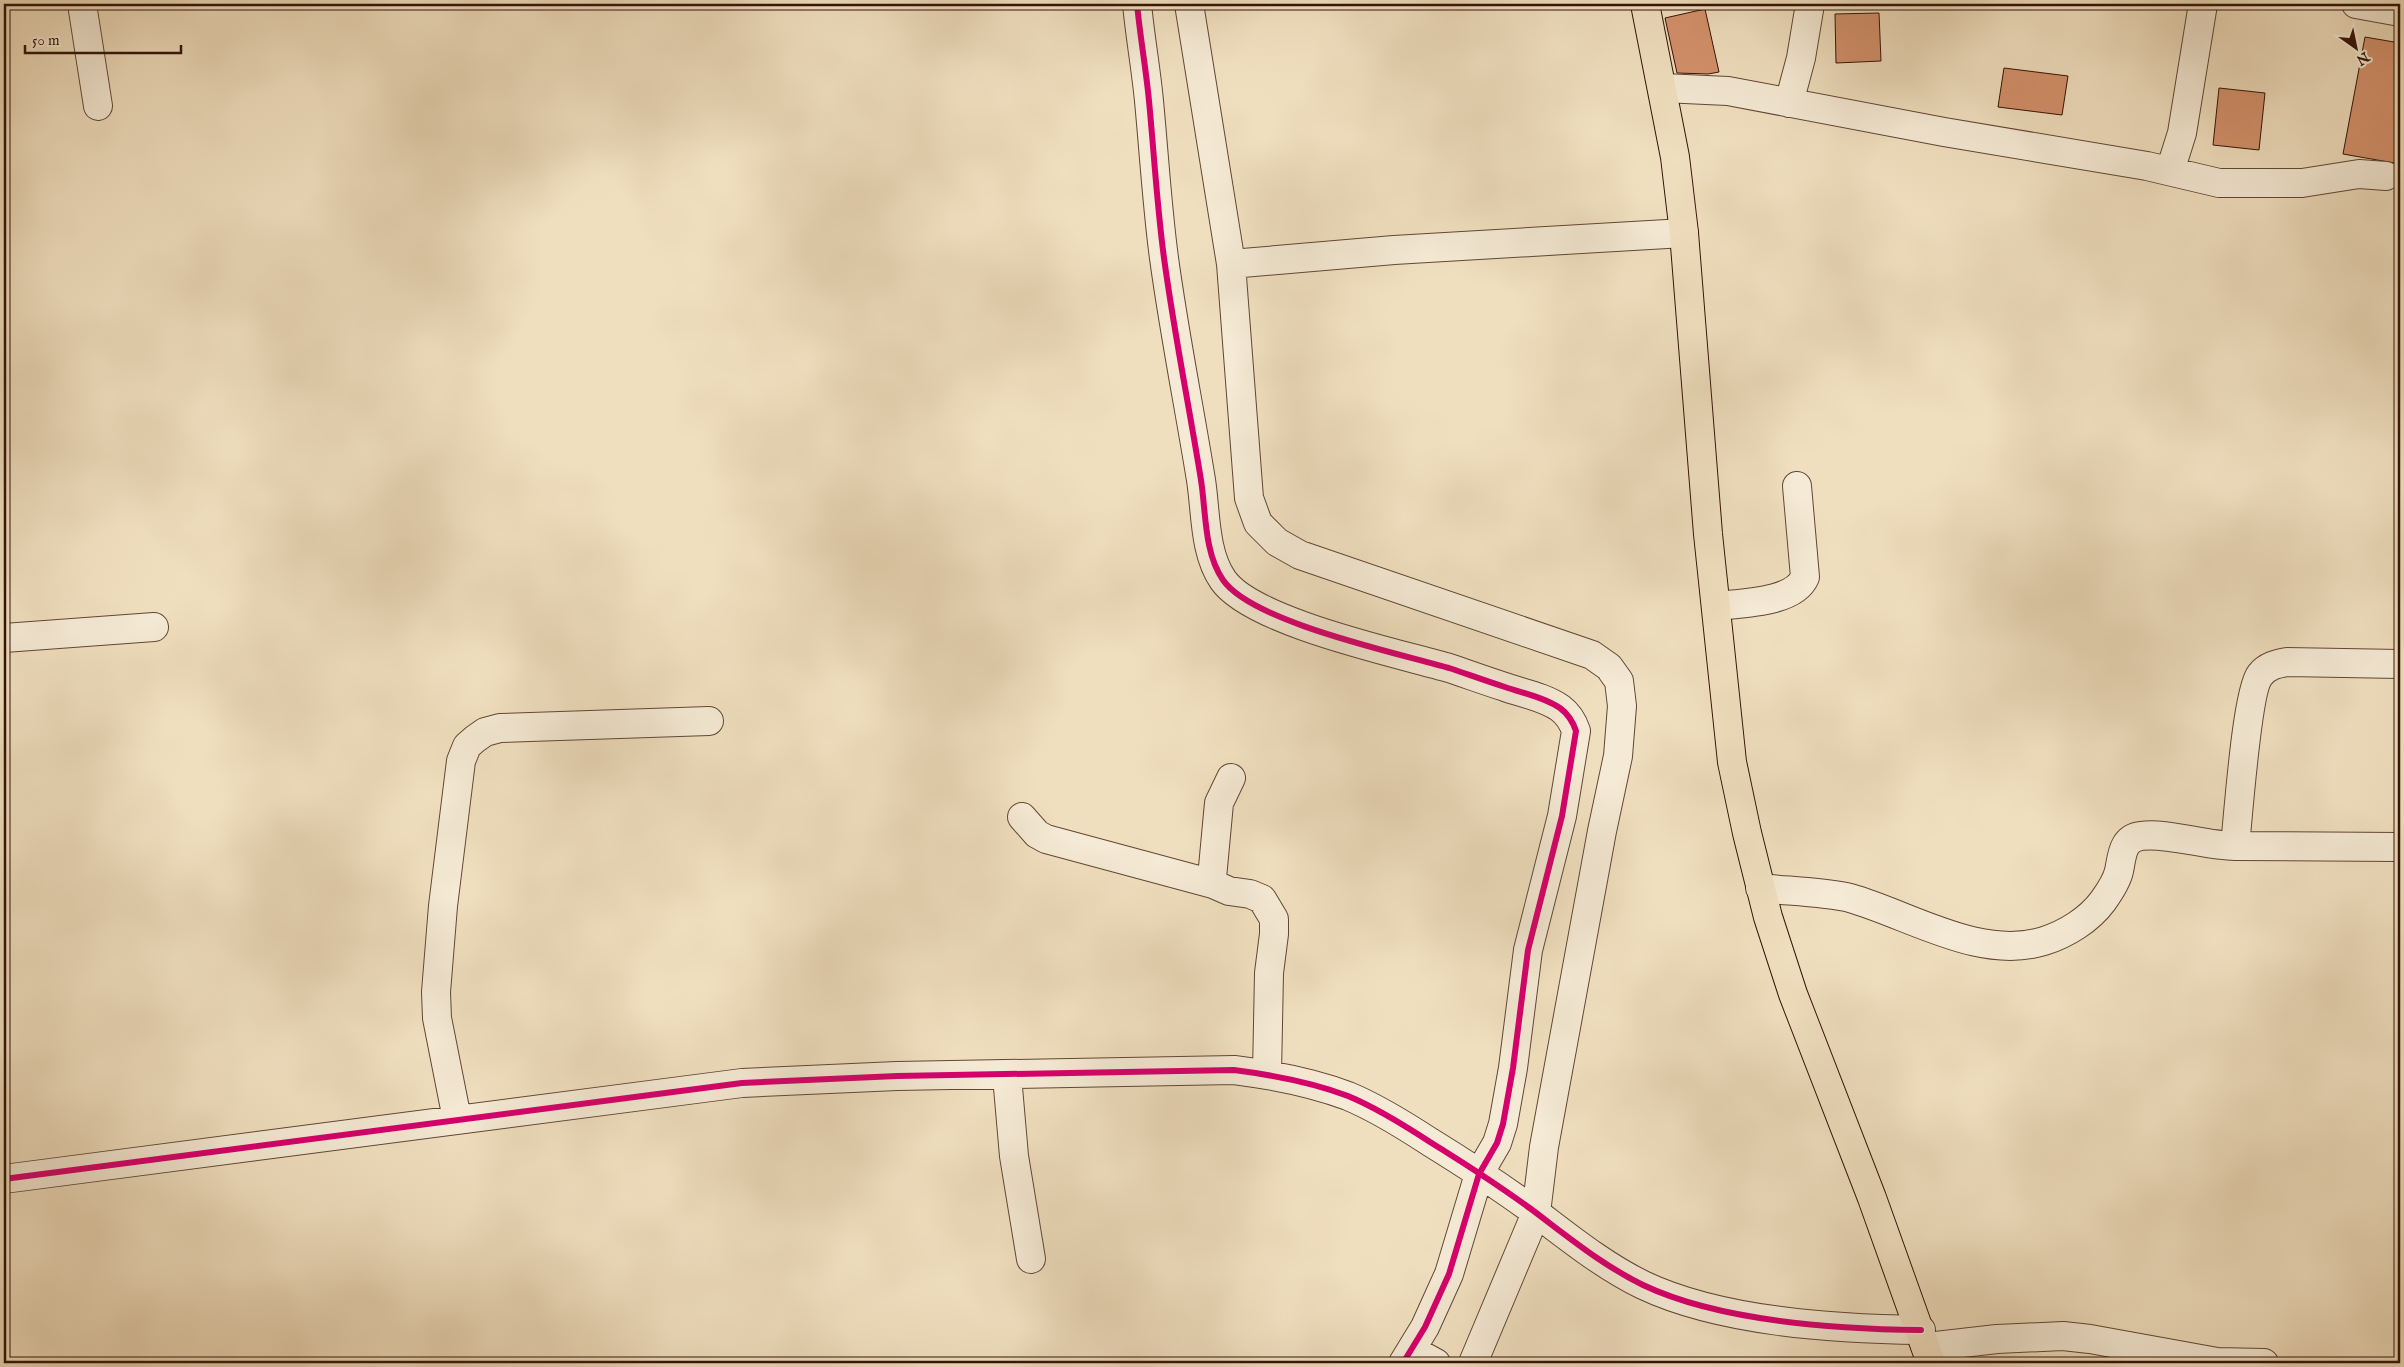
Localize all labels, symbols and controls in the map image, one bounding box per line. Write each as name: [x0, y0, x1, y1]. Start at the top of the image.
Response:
scale bar: [25, 22, 181, 54]
north arrow: [2332, 22, 2382, 72]
text: 50 m: [32, 31, 60, 50]
text: N: [2353, 47, 2373, 69]

